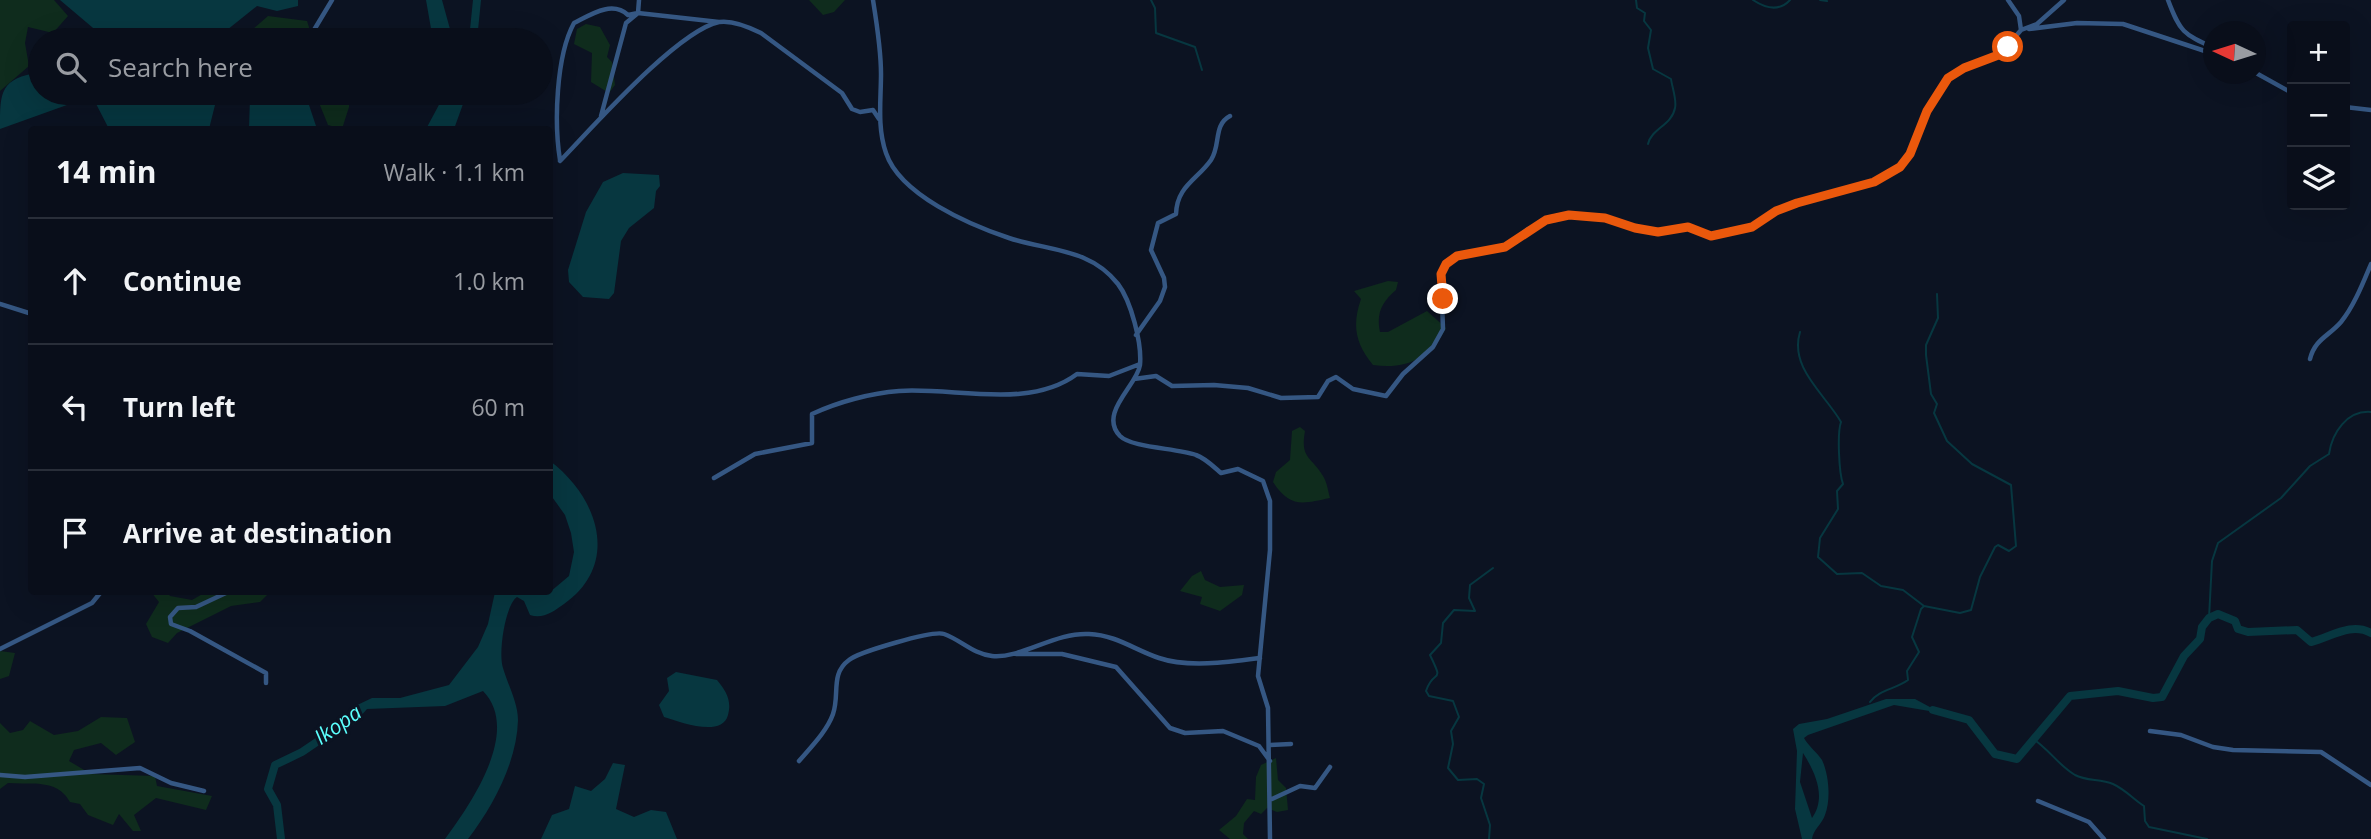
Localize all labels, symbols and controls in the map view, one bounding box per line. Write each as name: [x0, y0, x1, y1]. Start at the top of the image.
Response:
north arrow: [2203, 21, 2266, 84]
map controls: [2287, 21, 2350, 210]
button: +: [2287, 21, 2350, 84]
search box: [28, 28, 553, 105]
route start: [1992, 31, 2023, 62]
icon: search: [52, 48, 90, 86]
text: Search here: [108, 49, 253, 85]
button: −: [2287, 84, 2350, 147]
button: layers: [2287, 147, 2350, 210]
text: 14 min: [56, 151, 156, 192]
text: Walk · 1.1 km: [383, 156, 525, 188]
icon: ahead: [56, 262, 94, 300]
text: Continue: [123, 263, 242, 299]
text: 1.0 km: [453, 265, 525, 297]
route end: [1427, 283, 1458, 314]
icon: left: [56, 388, 94, 426]
text: Turn left: [123, 389, 235, 425]
text: 60 m: [471, 391, 525, 423]
icon: arrive: [56, 514, 94, 552]
text: Arrive at destination: [123, 515, 392, 551]
water label: Ikopa: [308, 698, 367, 751]

